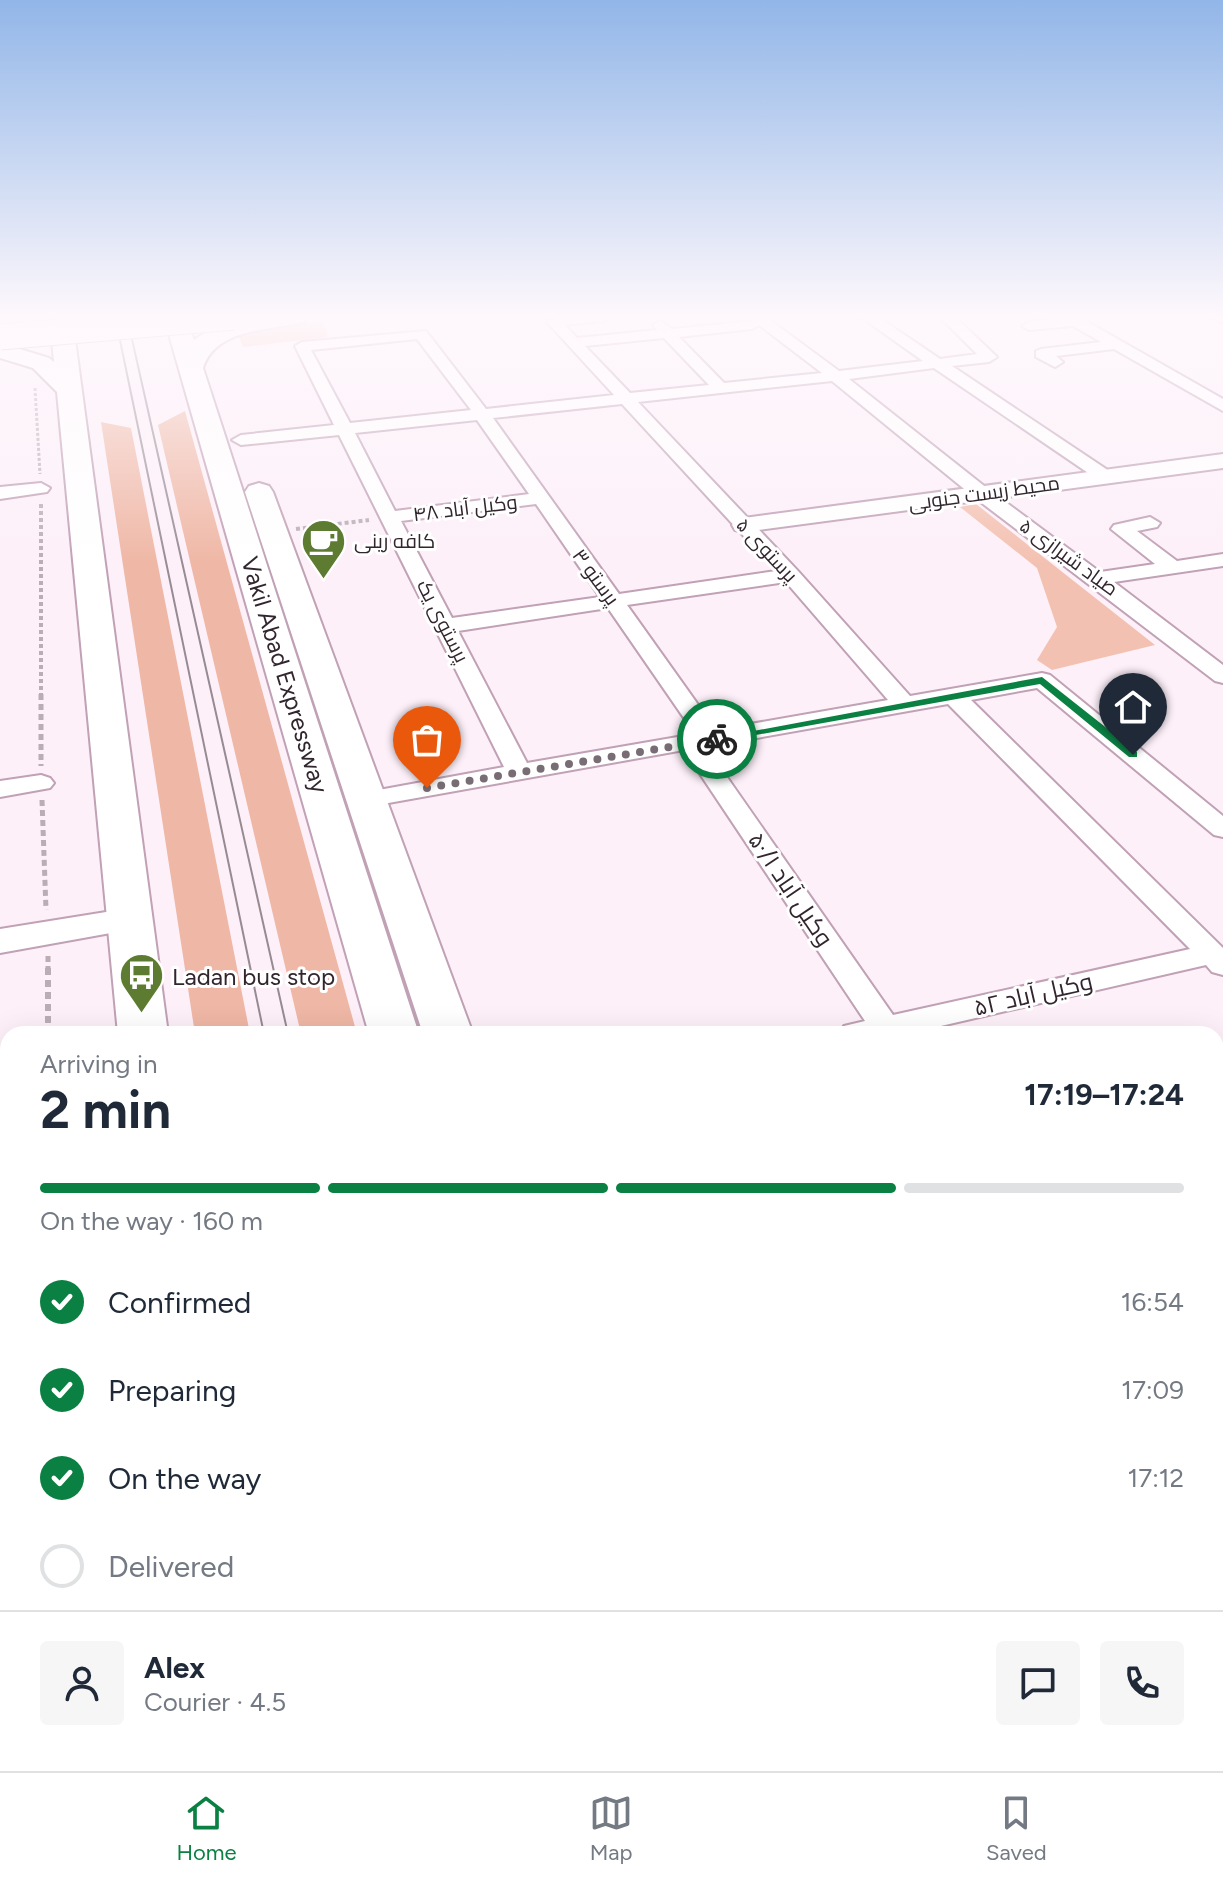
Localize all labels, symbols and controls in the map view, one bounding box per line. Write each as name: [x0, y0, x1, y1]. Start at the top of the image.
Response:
street label: محیط زیست جنوبی: [907, 471, 1061, 516]
street label: ۴۸ وکیل آباد: [411, 490, 519, 527]
street label: پرستوی ۵: [731, 513, 803, 588]
street label: صیاد شیرازی ۵: [1015, 513, 1123, 601]
cafe icon: کافه رینی: [299, 517, 347, 580]
place label: کافه رینی: [354, 529, 435, 554]
street label: پرستو ۳: [567, 544, 625, 611]
street label: Vakil Abad Expressway: [235, 553, 335, 797]
street label: پرستوی یک: [411, 576, 474, 668]
pin: [1099, 673, 1167, 755]
icon: home: [1111, 685, 1155, 729]
courier: [677, 699, 757, 779]
pin: [393, 706, 461, 788]
icon: bike: [695, 717, 739, 761]
icon: bag: [405, 718, 449, 762]
street label: وکیل آباد ۵۰/۱: [742, 827, 840, 951]
bus stop icon: Ladan bus stop: [117, 952, 165, 1015]
place label: Ladan bus stop: [172, 962, 335, 991]
street label: ۵۲ وکیل آباد: [971, 966, 1095, 1022]
text: Arriving in: [40, 1048, 158, 1080]
text: 17:19–17:24: [1024, 1076, 1184, 1113]
text: 2 min: [40, 1079, 171, 1141]
text: On the way · 160 m: [40, 1205, 263, 1237]
icon: check: [40, 1280, 84, 1324]
text: Confirmed: [108, 1284, 251, 1321]
text: 16:54: [1121, 1286, 1184, 1318]
icon: check: [40, 1368, 84, 1412]
text: Preparing: [108, 1372, 236, 1409]
text: 17:09: [1121, 1374, 1184, 1406]
icon: check: [40, 1456, 84, 1500]
text: On the way: [108, 1460, 261, 1497]
text: 17:12: [1127, 1462, 1184, 1494]
text: Delivered: [108, 1548, 234, 1585]
button: person: [40, 1641, 124, 1725]
button: chat: [996, 1641, 1080, 1725]
button: phone: [1100, 1641, 1184, 1725]
text: Alex: [144, 1649, 205, 1686]
text: Courier · 4.5: [144, 1686, 286, 1718]
tab: Home: [176, 1791, 236, 1866]
tab: Map: [589, 1791, 633, 1866]
tab: Saved: [986, 1791, 1047, 1866]

